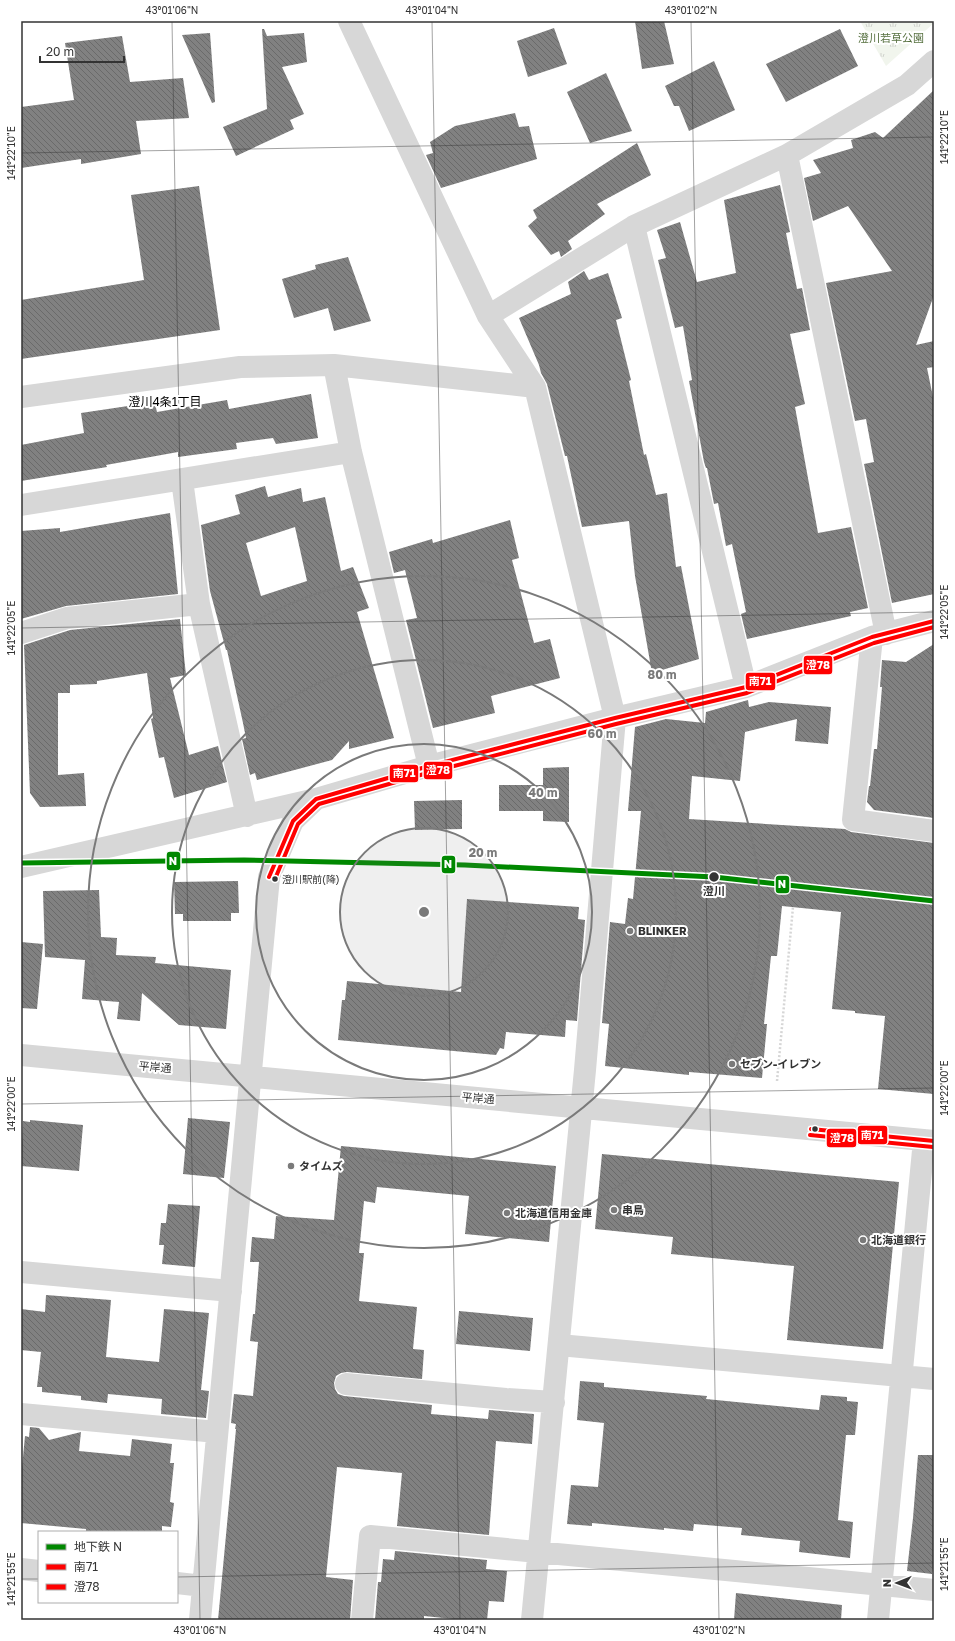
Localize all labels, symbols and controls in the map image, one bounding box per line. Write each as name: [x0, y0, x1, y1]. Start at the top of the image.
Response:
text: 43°01'06"N: [146, 4, 198, 16]
text: 43°01'04"N: [406, 4, 458, 16]
text: 43°01'02"N: [665, 4, 717, 16]
park label: 澄川若草公園: [858, 31, 924, 44]
scale bar: [40, 38, 124, 64]
text: 20 m: [46, 44, 74, 59]
text: 141°22'10"E: [938, 110, 950, 164]
text: 141°22'10"E: [5, 126, 17, 180]
district label: 澄川4条1丁目: [128, 394, 202, 409]
text: 141°22'05"E: [938, 585, 950, 639]
text: 141°22'05"E: [5, 601, 17, 655]
line badge: 澄78: [803, 655, 833, 675]
text: 澄78: [806, 658, 830, 671]
text: 80 m: [648, 667, 676, 682]
line badge: 南71: [745, 672, 776, 691]
text: 南71: [749, 674, 772, 687]
text: 60 m: [588, 726, 616, 741]
line badge: 澄78: [423, 761, 453, 780]
text: 澄78: [426, 763, 450, 776]
line badge: 南71: [389, 764, 419, 783]
text: 南71: [393, 766, 416, 779]
text: 40 m: [529, 785, 557, 800]
text: 20 m: [469, 845, 497, 860]
line badge: N: [166, 851, 181, 871]
text: N: [169, 854, 177, 867]
line badge: N: [441, 855, 456, 874]
text: N: [444, 857, 452, 870]
marker: 澄川: [707, 870, 721, 884]
place label: 澄川駅前(降): [282, 873, 340, 885]
marker: 澄川駅前(降): [270, 874, 280, 884]
line badge: N: [775, 875, 790, 894]
text: N: [778, 877, 786, 890]
place label: 澄川: [703, 884, 725, 897]
centre of rings: [417, 905, 431, 919]
place label: BLINKER: [638, 924, 687, 937]
marker: BLINKER: [625, 926, 635, 936]
place label: セブン-イレブン: [740, 1057, 821, 1070]
street label: 平岸通: [138, 1059, 172, 1074]
marker: セブン-イレブン: [727, 1059, 737, 1069]
text: 141°22'00"E: [938, 1060, 950, 1116]
text: 141°22'00"E: [5, 1076, 17, 1132]
street label: 平岸通: [461, 1090, 495, 1105]
unlabelled marker: [810, 1124, 820, 1134]
line badge: 南71: [857, 1125, 888, 1145]
line badge: 澄78: [826, 1128, 857, 1148]
text: 南71: [861, 1128, 884, 1141]
text: 澄78: [830, 1131, 854, 1144]
place label: タイムズ: [299, 1159, 343, 1172]
marker: タイムズ: [286, 1161, 296, 1171]
place label: 串鳥: [622, 1203, 644, 1216]
marker: 串鳥: [609, 1205, 619, 1215]
place label: 北海道信用金庫: [515, 1206, 592, 1219]
marker: 北海道信用金庫: [502, 1208, 512, 1218]
place label: 北海道銀行: [871, 1233, 926, 1246]
marker: 北海道銀行: [858, 1235, 868, 1245]
legend: [38, 1531, 178, 1603]
text: 141°21'55"E: [938, 1537, 950, 1591]
text: 地下鉄 N: [74, 1539, 122, 1554]
text: 141°21'55"E: [5, 1552, 17, 1606]
text: 南71: [74, 1559, 98, 1574]
north arrow: [877, 1563, 917, 1603]
text: 澄78: [74, 1579, 100, 1594]
text: N: [880, 1579, 893, 1587]
text: 43°01'06"N: [174, 1624, 226, 1636]
text: 43°01'04"N: [434, 1624, 486, 1636]
text: 43°01'02"N: [693, 1624, 745, 1636]

